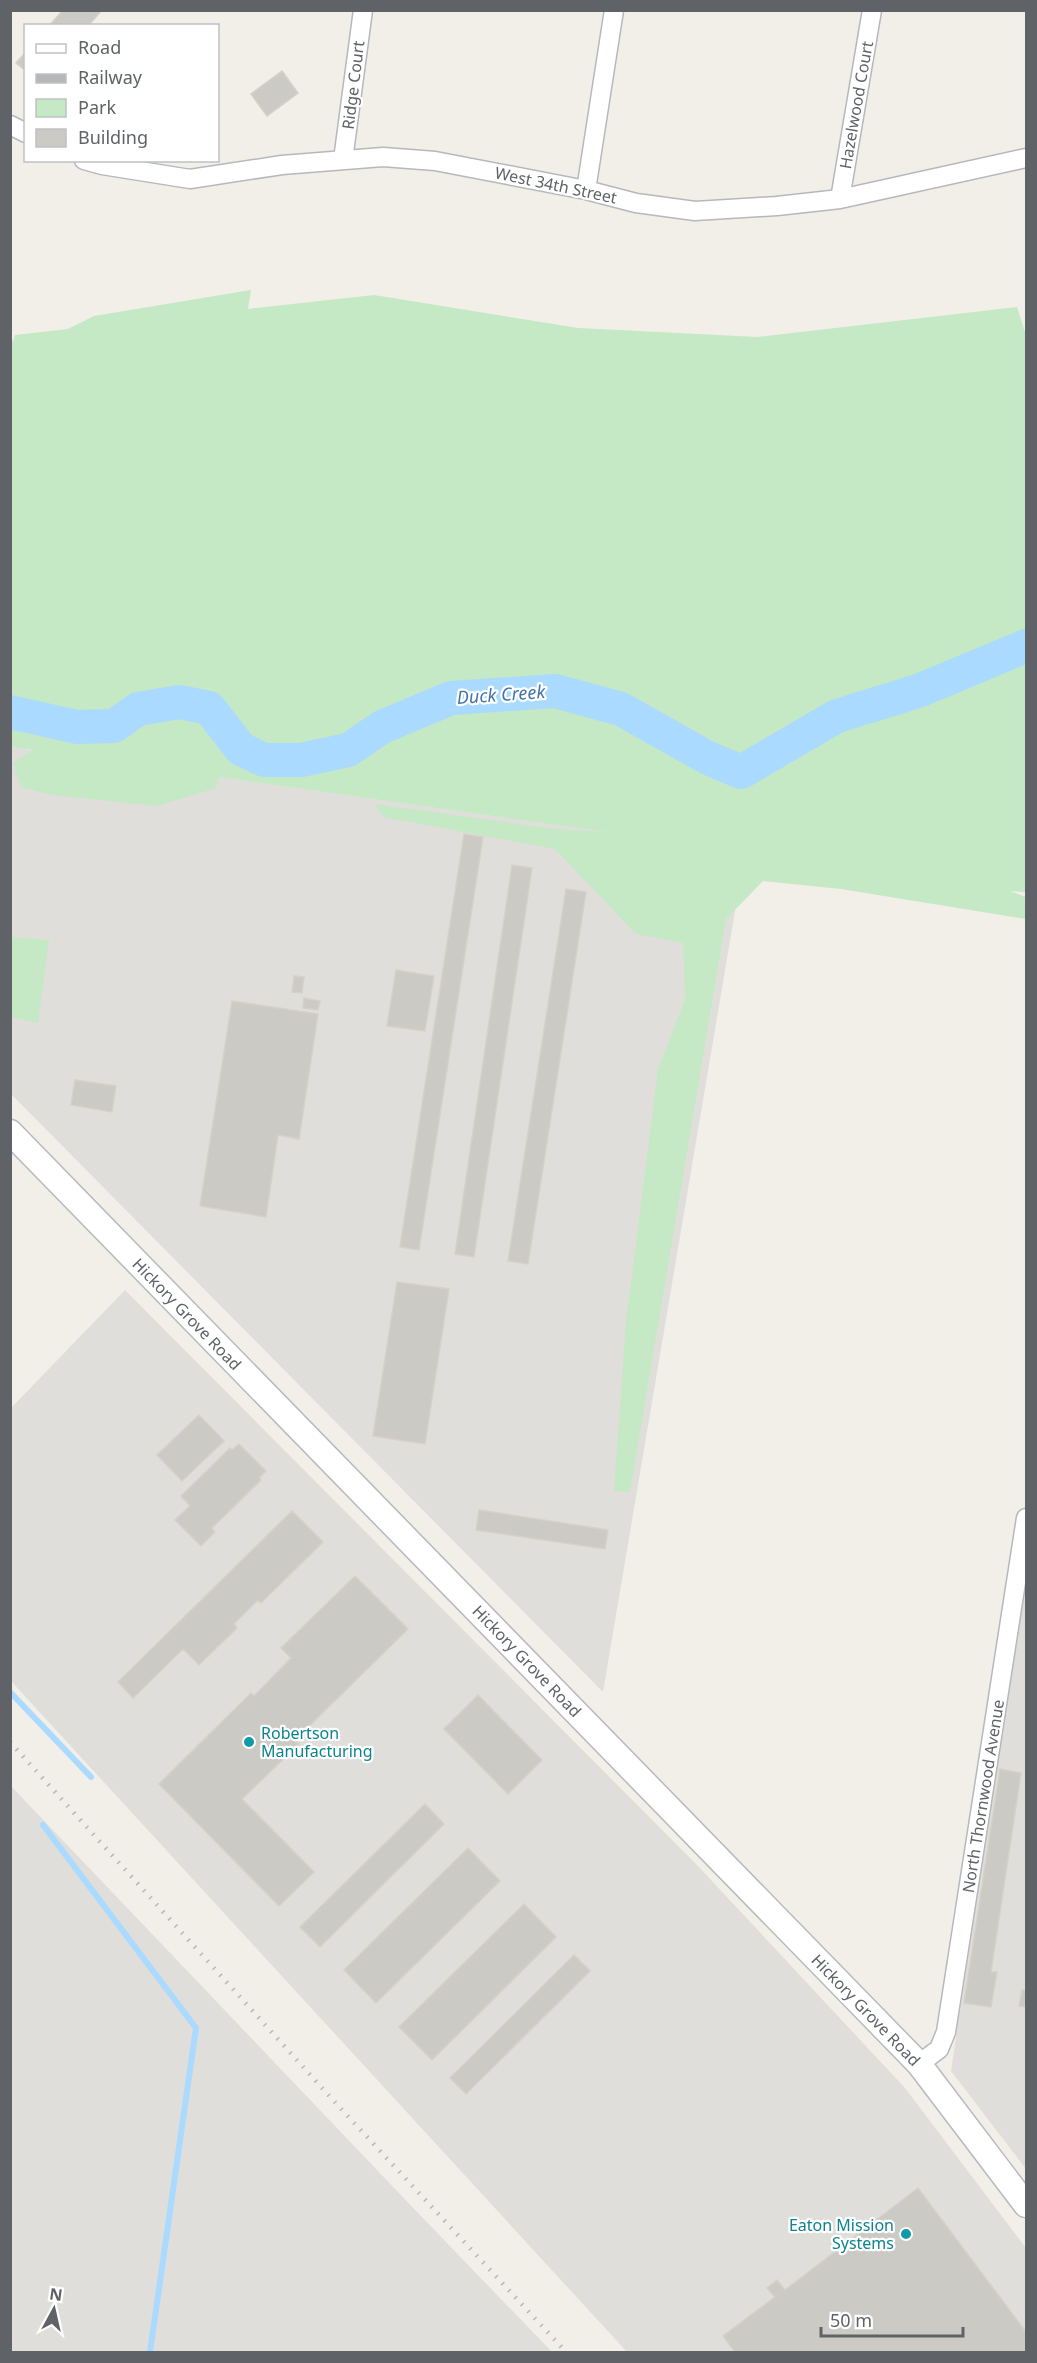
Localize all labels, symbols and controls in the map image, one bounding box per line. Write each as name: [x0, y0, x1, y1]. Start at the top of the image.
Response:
legend: [24, 24, 219, 162]
text: Road: [78, 35, 121, 59]
street label: Ridge Court: [337, 39, 369, 131]
street label: Hazelwood Court: [834, 39, 878, 171]
text: Railway: [78, 65, 143, 89]
text: Park: [78, 95, 116, 119]
text: Building: [78, 125, 148, 149]
street label: West 34th Street: [493, 161, 619, 209]
water label: Duck Creek: [456, 679, 547, 709]
street label: Hickory Grove Road: [128, 1253, 246, 1375]
street label: Hickory Grove Road: [468, 1600, 586, 1722]
street label: North Thornwood Avenue: [957, 1698, 1009, 1894]
place label: Robertson Manufacturing: [261, 1722, 373, 1762]
marker: Robertson Manufacturing: [242, 1735, 256, 1749]
street label: Hickory Grove Road: [807, 1949, 925, 2071]
place label: Eaton Mission Systems: [789, 2214, 894, 2254]
marker: Eaton Mission Systems: [899, 2227, 913, 2241]
north arrow: [24, 2279, 84, 2339]
text: N: [48, 2282, 64, 2306]
scale bar: [821, 2300, 964, 2338]
text: 50 m: [830, 2308, 872, 2332]

